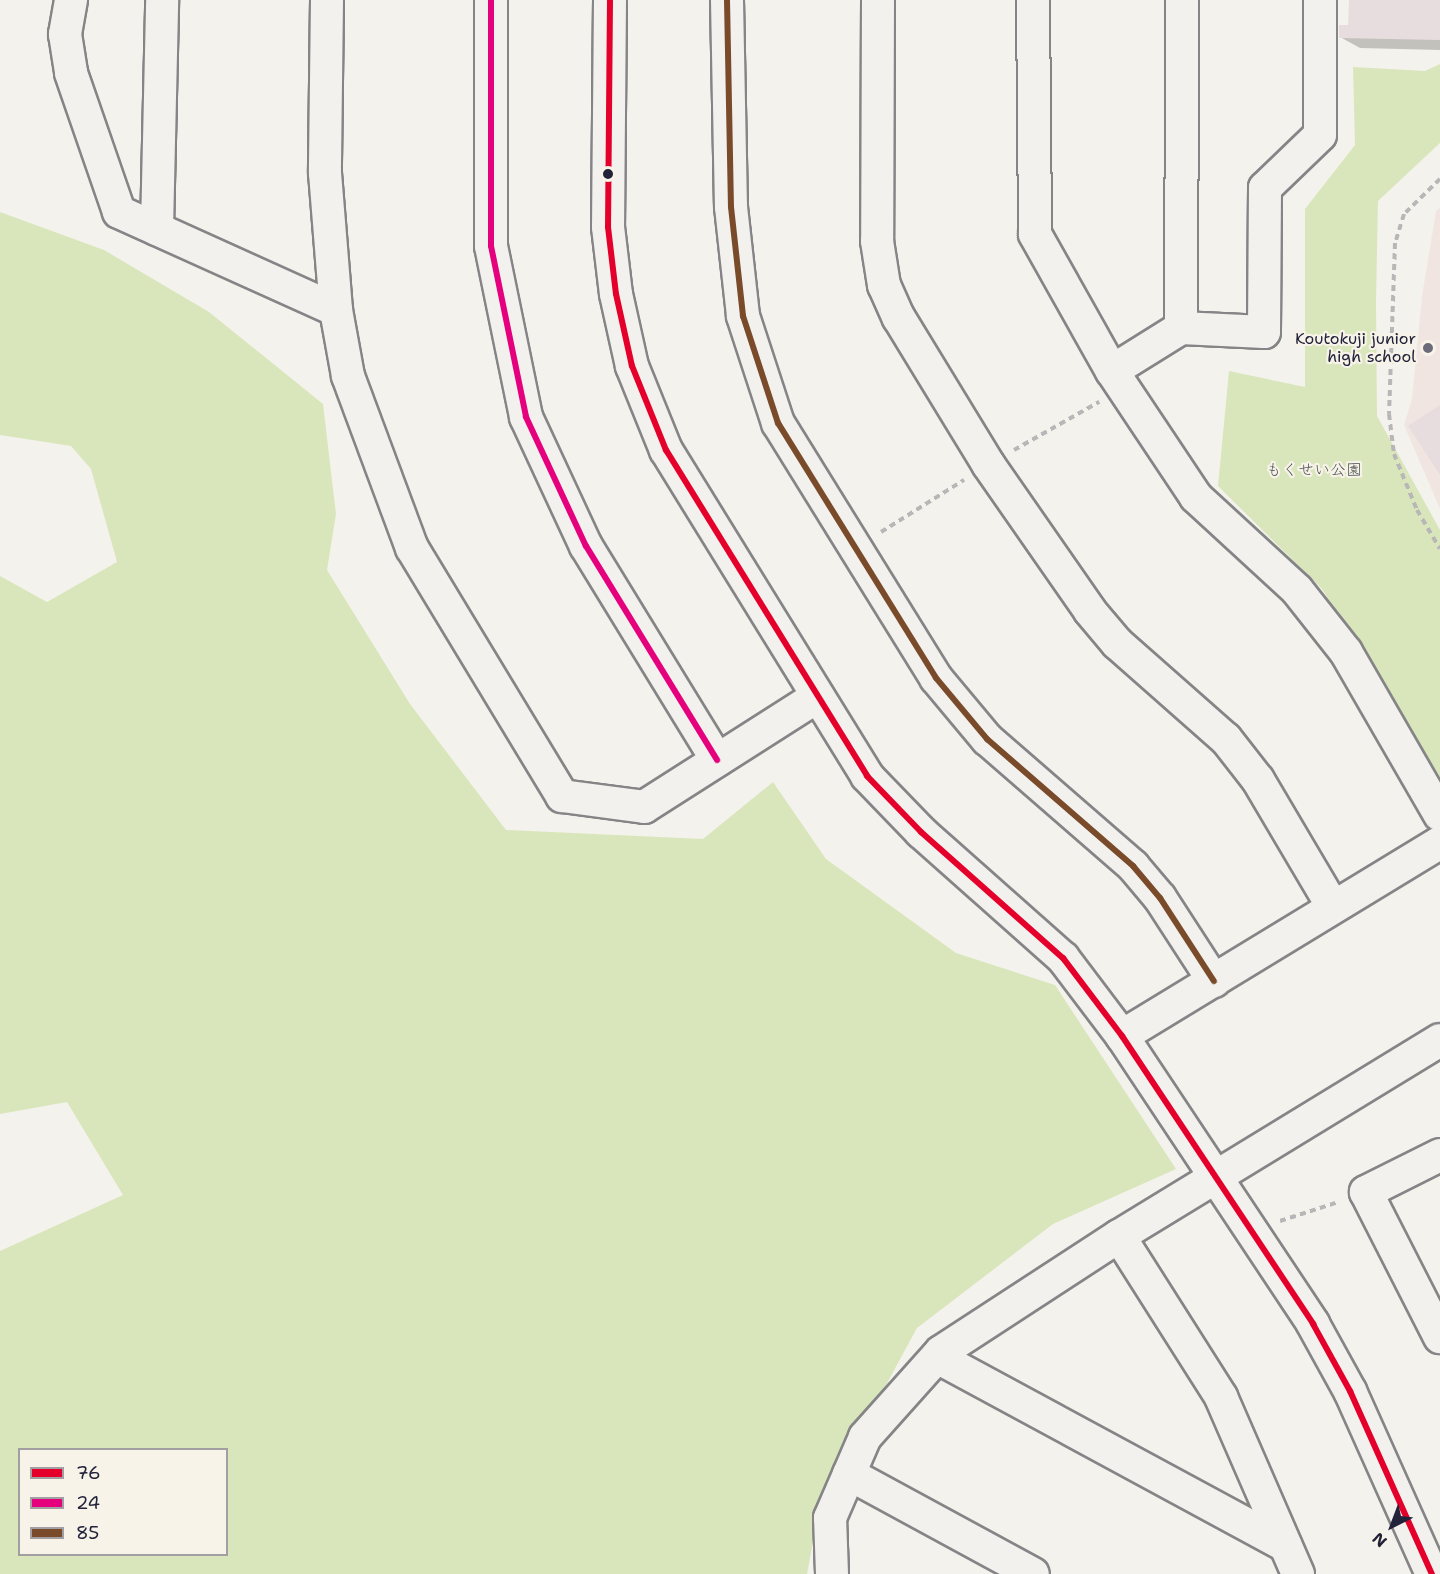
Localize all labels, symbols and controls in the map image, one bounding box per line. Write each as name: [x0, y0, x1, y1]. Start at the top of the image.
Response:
unlabelled marker: [602, 168, 614, 180]
place label: Koutokuji junior high school: [1295, 329, 1416, 367]
marker: Koutokuji junior high school: [1421, 341, 1435, 355]
park label: もくせい公園: [1266, 460, 1362, 480]
legend: [18, 1448, 228, 1556]
text: 76: [76, 1461, 100, 1485]
text: 24: [76, 1491, 100, 1515]
north arrow: [1362, 1496, 1422, 1556]
text: 85: [76, 1521, 99, 1545]
text: N: [1368, 1528, 1391, 1552]

